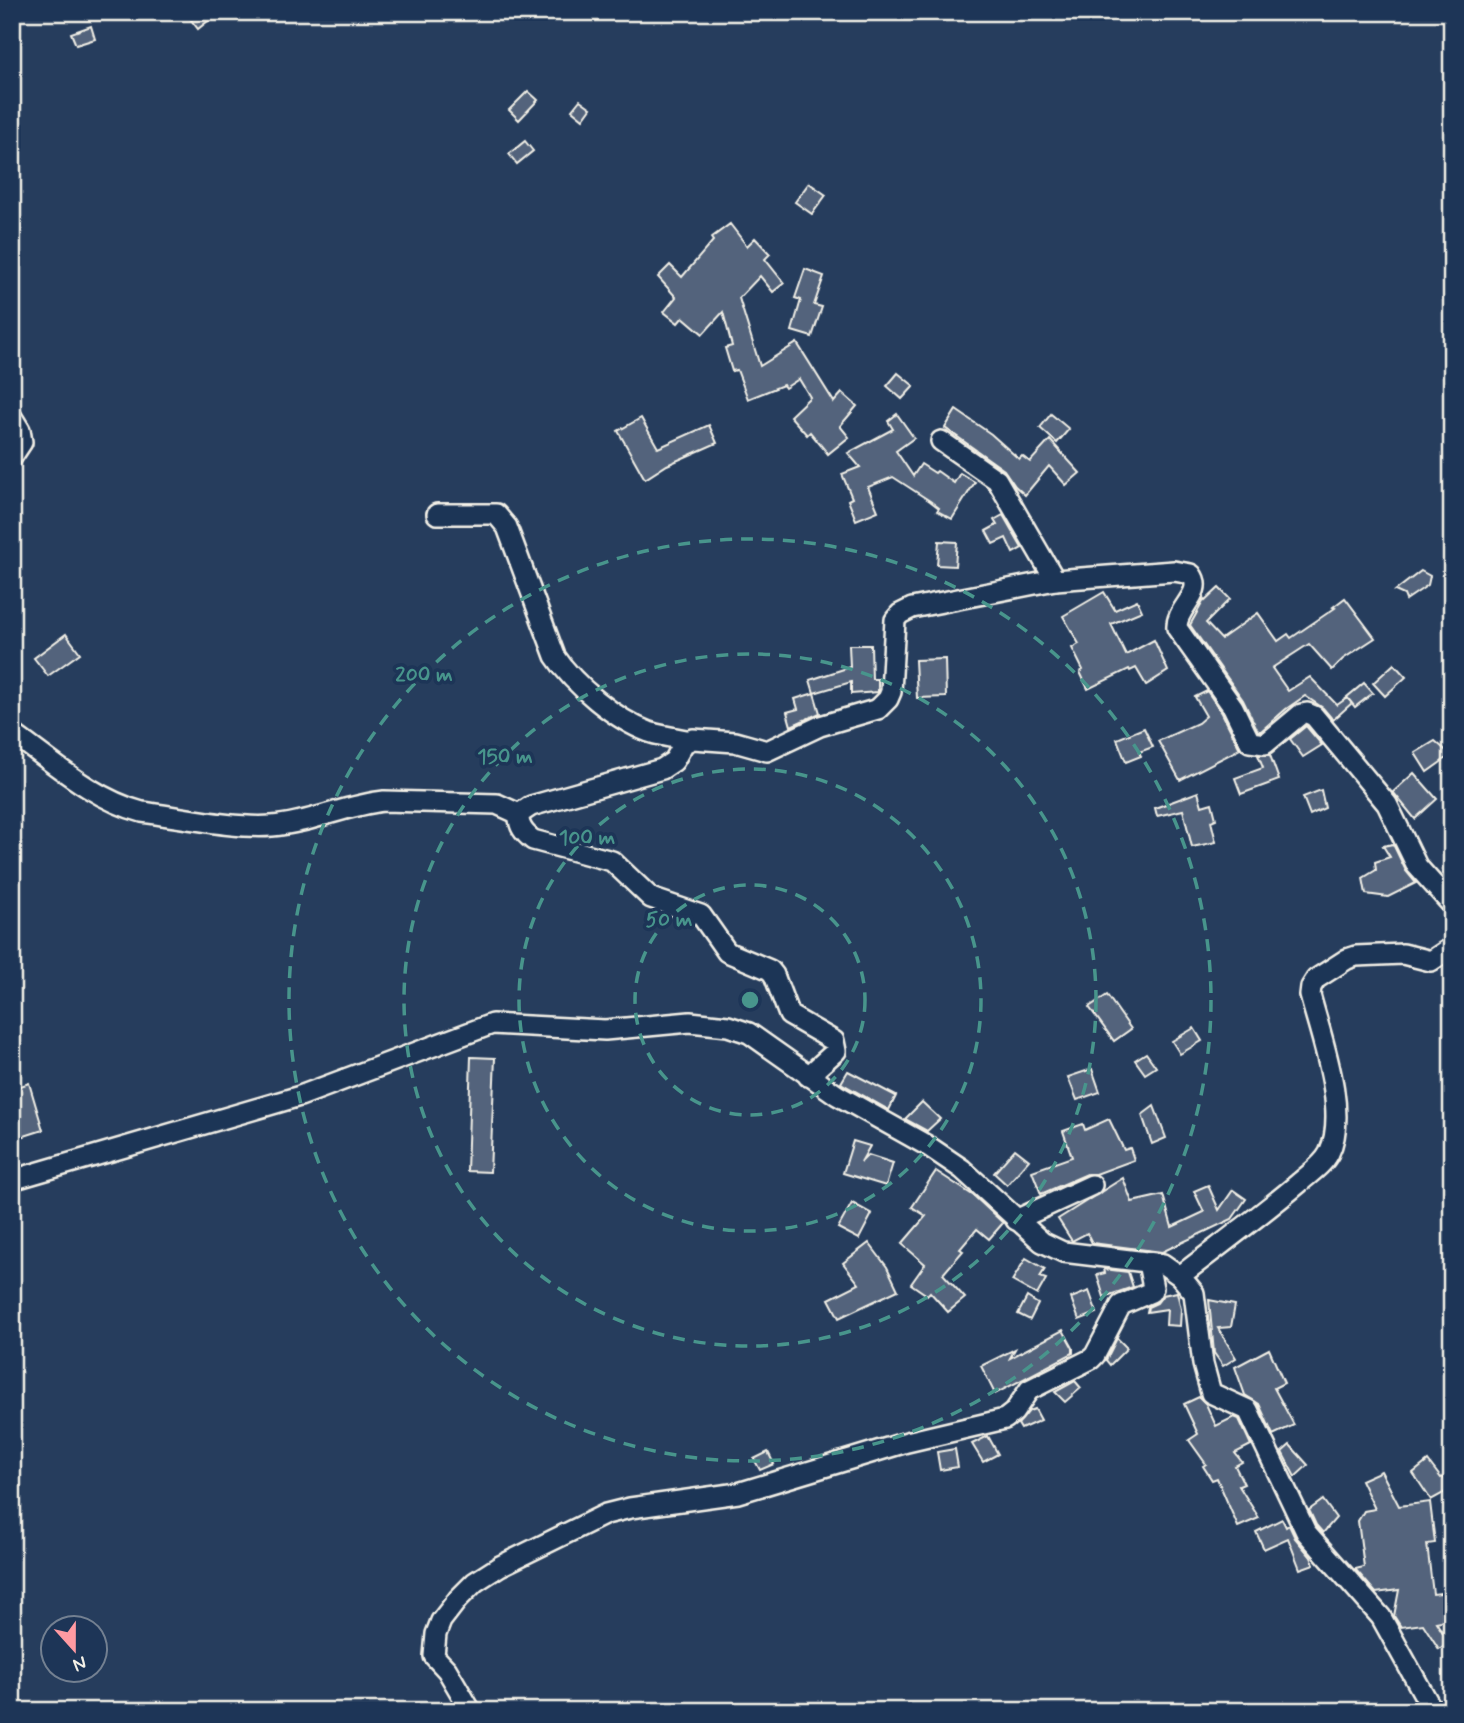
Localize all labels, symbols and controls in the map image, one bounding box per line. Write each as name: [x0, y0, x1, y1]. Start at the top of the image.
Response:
text: 200 m: [395, 661, 453, 689]
text: 150 m: [477, 743, 533, 771]
text: 100 m: [559, 824, 615, 852]
text: 50 m: [646, 906, 693, 934]
centre of rings: [738, 988, 762, 1012]
north arrow: [38, 1614, 108, 1684]
text: N: [69, 1650, 90, 1677]

